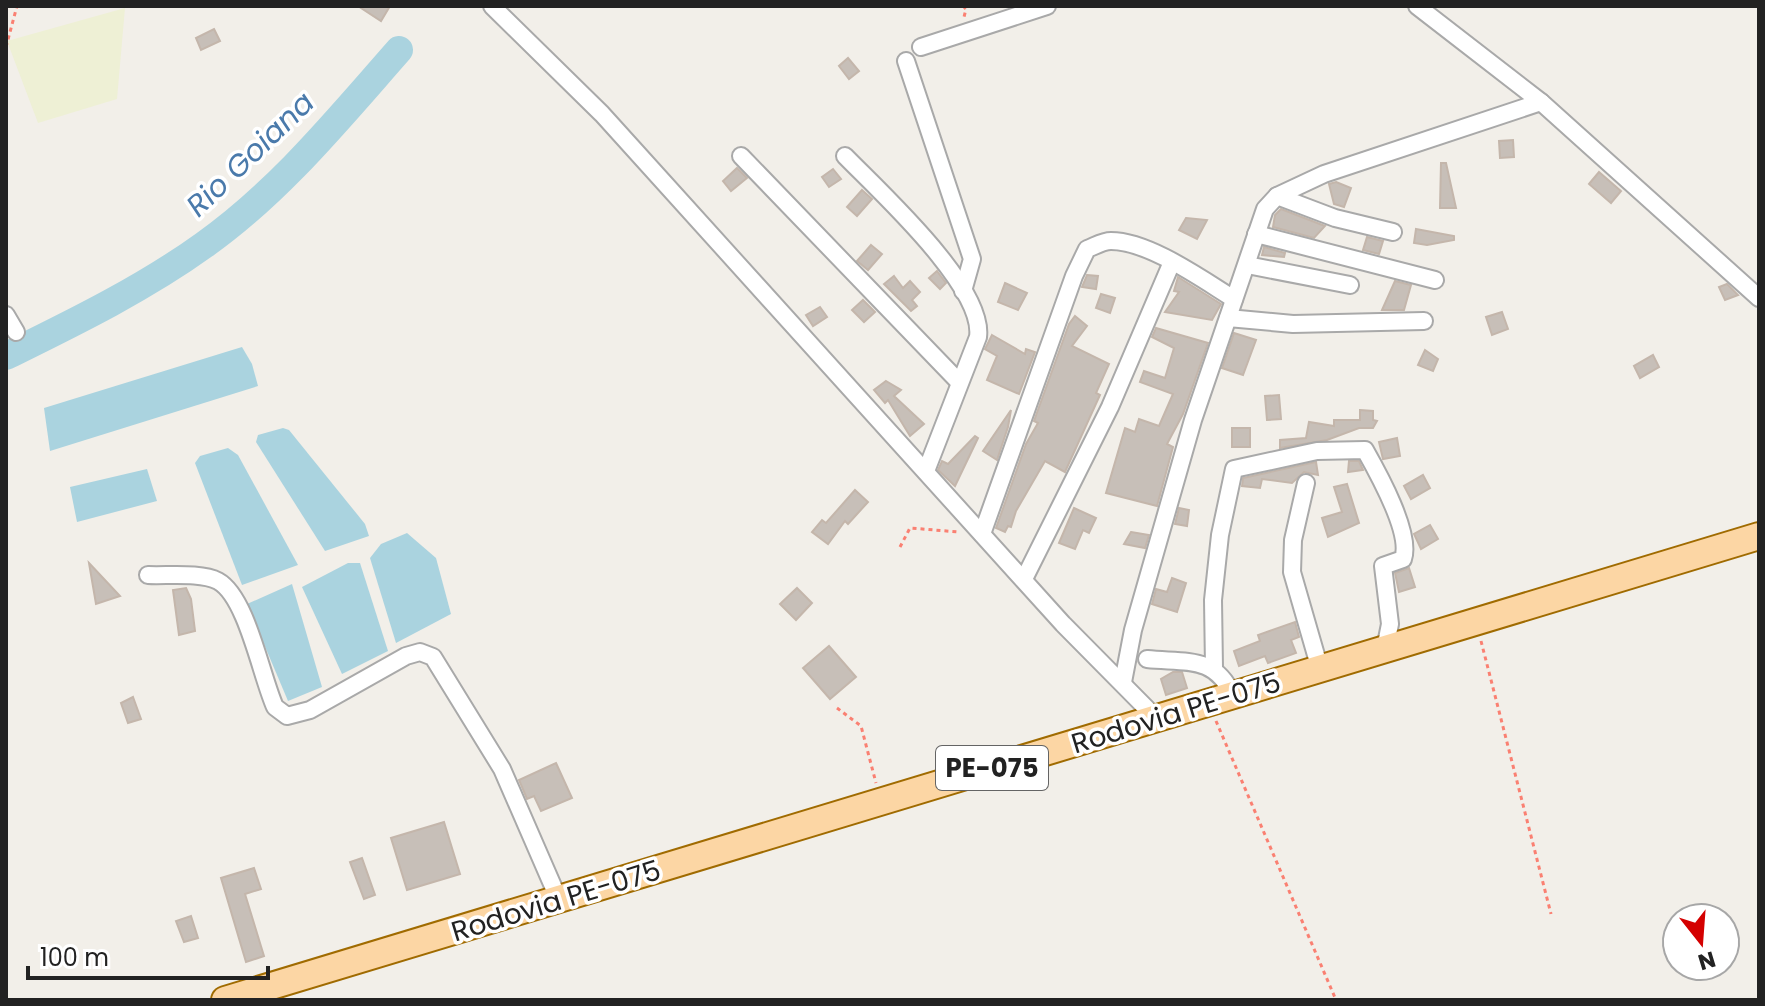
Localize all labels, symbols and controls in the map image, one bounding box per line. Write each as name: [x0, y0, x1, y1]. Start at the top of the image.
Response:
water label: Rio Goiana: [176, 82, 324, 226]
street label: Rodovia PE-075: [1066, 663, 1286, 763]
road number: PE-075: [936, 746, 1048, 790]
street label: Rodovia PE-075: [446, 851, 666, 951]
north arrow: [1661, 902, 1741, 982]
scale bar: [28, 930, 268, 980]
text: 100 m: [40, 941, 109, 974]
text: N: [1694, 943, 1719, 978]

